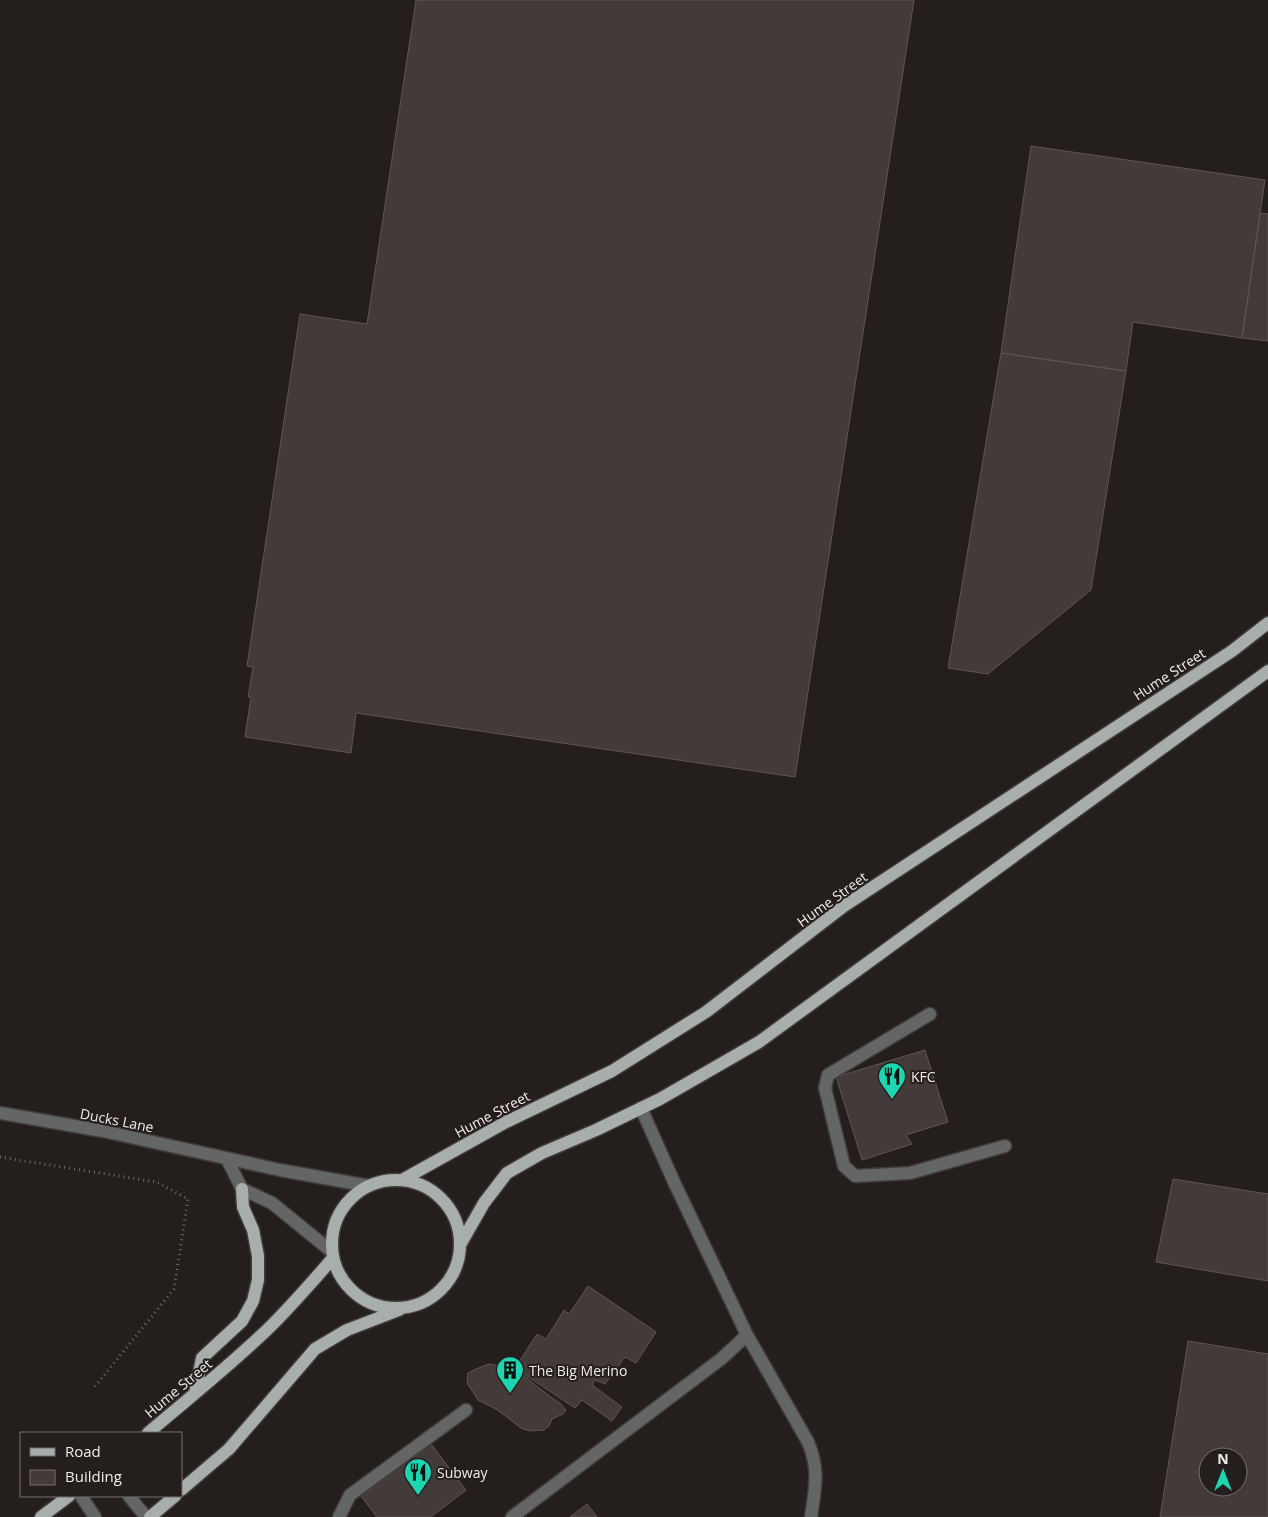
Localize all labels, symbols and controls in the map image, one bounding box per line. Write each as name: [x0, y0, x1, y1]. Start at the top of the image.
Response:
street label: Hume Street: [1129, 644, 1209, 704]
street label: Hume Street: [793, 867, 871, 931]
restaurant icon: KFC: [877, 1061, 907, 1100]
place label: KFC: [911, 1067, 936, 1086]
street label: Hume Street: [451, 1086, 533, 1142]
street label: Ducks Lane: [79, 1104, 156, 1136]
street label: Hume Street: [140, 1354, 216, 1422]
building icon: The Big Merino: [495, 1355, 525, 1394]
place label: The Big Merino: [529, 1361, 627, 1380]
legend: [20, 1432, 182, 1497]
text: Road: [65, 1441, 101, 1461]
north arrow: [1198, 1447, 1248, 1497]
text: N: [1217, 1449, 1229, 1468]
restaurant icon: Subway: [403, 1457, 433, 1496]
place label: Subway: [437, 1463, 488, 1482]
text: Building: [65, 1466, 122, 1486]

